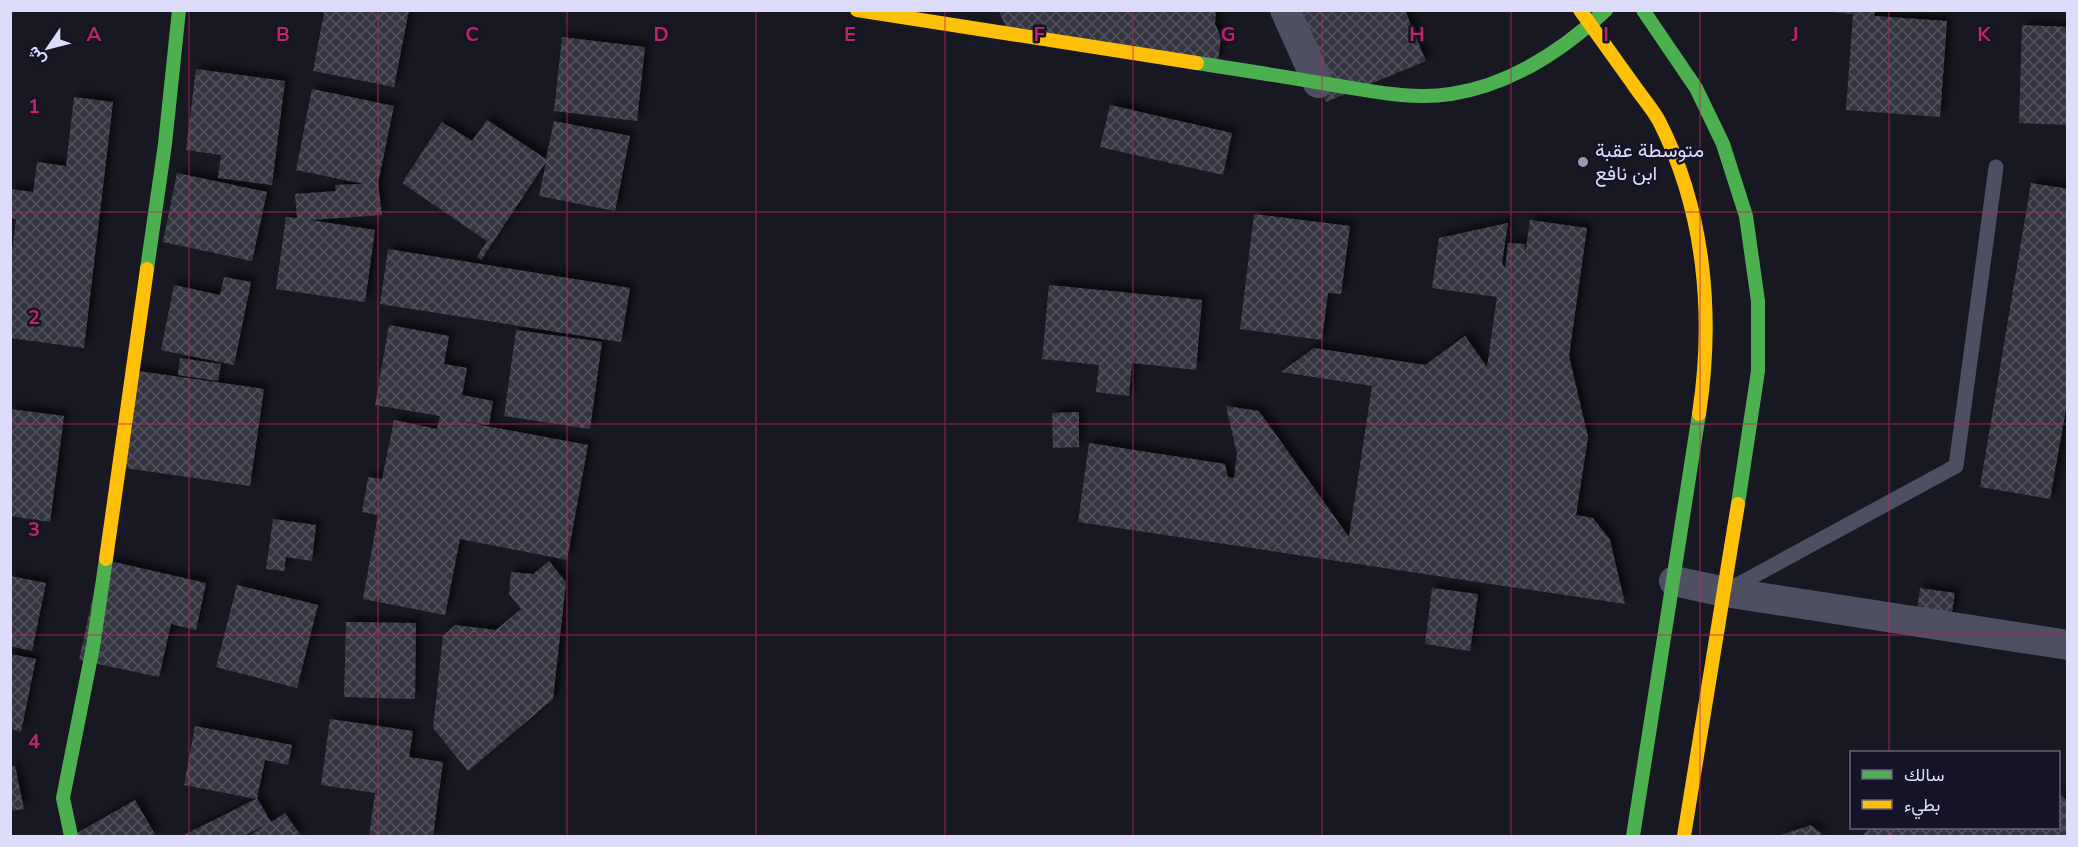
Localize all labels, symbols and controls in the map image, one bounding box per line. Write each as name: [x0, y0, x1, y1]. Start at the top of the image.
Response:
north arrow: [18, 18, 78, 78]
text: A: [87, 21, 102, 48]
text: B: [276, 21, 290, 48]
text: C: [465, 21, 479, 48]
text: D: [653, 21, 669, 48]
text: E: [844, 21, 856, 48]
text: F: [1033, 21, 1045, 48]
text: G: [1221, 21, 1235, 48]
text: H: [1409, 21, 1425, 48]
text: I: [1603, 21, 1609, 48]
text: J: [1790, 21, 1799, 48]
text: K: [1977, 21, 1991, 48]
text: ش: [22, 42, 51, 70]
text: 1: [28, 93, 40, 120]
place label: متوسطة عقبة ابن نافع: [1595, 137, 1704, 187]
marker: متوسطة عقبة ابن نافع: [1576, 155, 1590, 169]
text: 2: [28, 304, 40, 331]
text: 3: [28, 516, 40, 543]
text: 4: [28, 728, 40, 755]
legend: [1850, 751, 2060, 829]
text: سالك: [1904, 763, 1944, 787]
text: بطيء: [1904, 793, 1940, 820]

